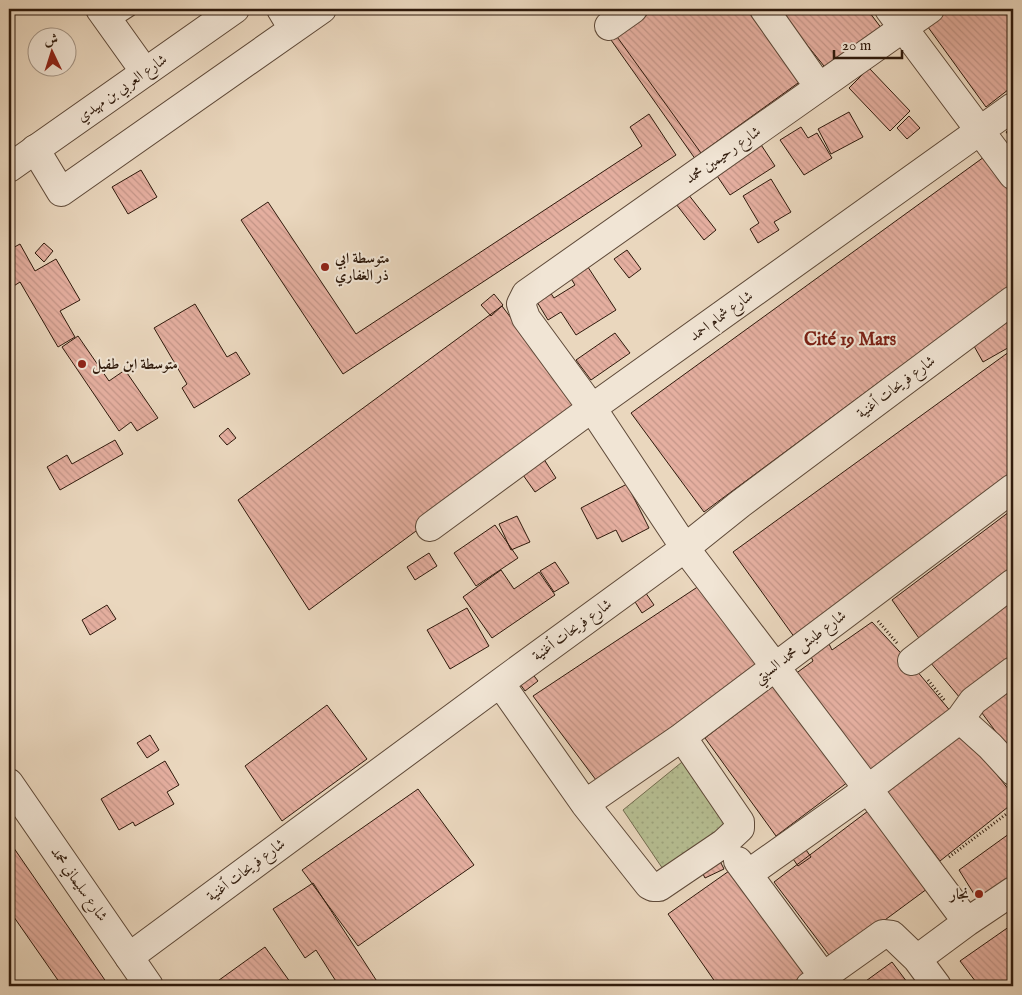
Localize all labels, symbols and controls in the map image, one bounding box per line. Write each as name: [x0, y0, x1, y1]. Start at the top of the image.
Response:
north arrow: [28, 28, 78, 78]
scale bar: [834, 28, 902, 60]
text: ش: [44, 31, 59, 49]
text: 20 m: [842, 36, 872, 55]
street label: شارع العربي بن مهيدي: [73, 50, 173, 129]
street label: شارع رحيمين محمد: [681, 122, 766, 191]
place label: متوسطة ابي ذر الغفاري: [334, 249, 390, 287]
marker: متوسطة ابي ذر الغفاري: [319, 261, 331, 273]
street label: شارع شمام احمد: [685, 286, 759, 348]
district label: Cité 19 Mars: [804, 329, 897, 352]
street label: شارع فريحات ٱغنية: [852, 350, 941, 425]
place label: متوسطة ابن طفيل: [92, 355, 178, 375]
marker: متوسطة ابن طفيل: [76, 358, 88, 370]
street label: شارع فريحات ٱغنية: [528, 594, 617, 668]
street label: شارع طبش محمد السبتي: [750, 606, 853, 691]
street label: شارع فريحات ٱغنية: [202, 833, 291, 908]
street label: شارع سليماني محمد: [44, 843, 112, 927]
place label: نجار: [948, 885, 969, 904]
marker: نجار: [973, 888, 985, 900]

